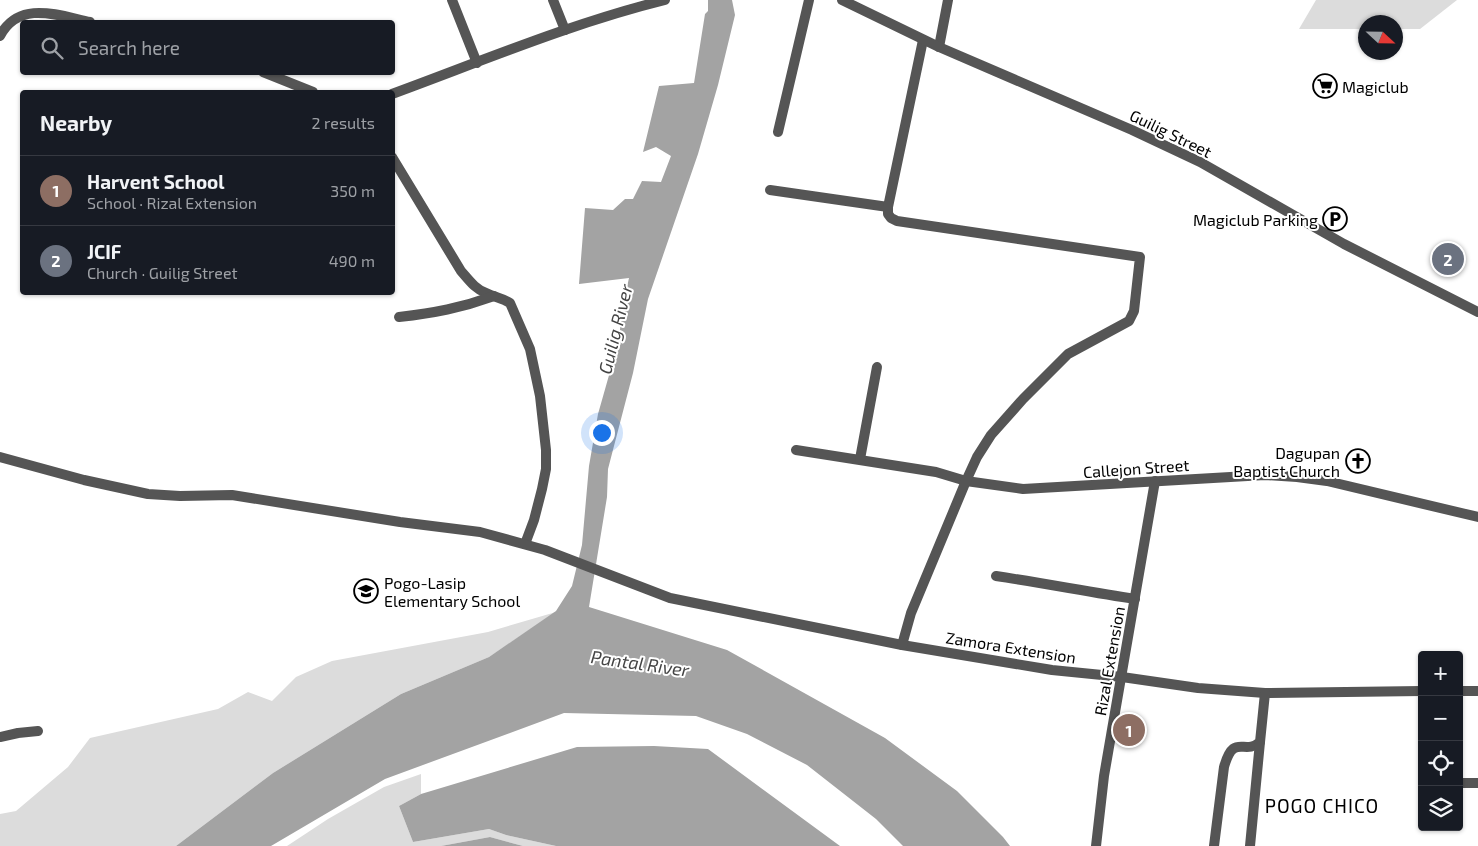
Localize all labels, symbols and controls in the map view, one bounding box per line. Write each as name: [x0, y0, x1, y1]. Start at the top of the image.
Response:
north arrow: [1358, 15, 1403, 60]
search box: [20, 20, 395, 75]
icon: search: [38, 34, 66, 62]
text: Search here: [78, 36, 180, 59]
supermarket icon: Magiclub: [1312, 73, 1338, 99]
place label: Magiclub: [1342, 77, 1409, 96]
street label: Guilig Street: [1127, 105, 1215, 161]
text: Nearby: [40, 110, 112, 135]
text: 2 results: [312, 113, 375, 132]
text: Harvent School: [87, 170, 225, 193]
text: 1: [53, 181, 59, 200]
text: 350 m: [330, 181, 375, 200]
text: School · Rizal Extension: [87, 193, 257, 212]
parking icon: Magiclub Parking: [1322, 206, 1348, 232]
place label: Magiclub Parking: [1193, 210, 1318, 229]
text: JCIF: [87, 240, 121, 263]
pin: 2: [1432, 240, 1464, 278]
text: 2: [51, 251, 61, 270]
text: 490 m: [329, 251, 375, 270]
text: Church · Guilig Street: [87, 263, 238, 282]
water label: Guilig River: [593, 281, 637, 376]
your location: [589, 420, 615, 446]
place label: Dagupan Baptist Church: [1233, 443, 1340, 480]
church icon: Dagupan Baptist Church: [1345, 448, 1371, 474]
street label: Callejon Street: [1082, 455, 1190, 482]
place label: Pogo-Lasip Elementary School: [384, 573, 520, 610]
school or university icon: Pogo-Lasip Elementary School: [353, 578, 379, 604]
street label: Rizal Extension: [1090, 605, 1128, 717]
street label: Zamora Extension: [945, 627, 1077, 667]
water label: Pantal River: [589, 645, 691, 681]
map controls: [1418, 651, 1463, 831]
button: +: [1418, 651, 1463, 696]
button: −: [1418, 696, 1463, 741]
pin: 1: [1113, 711, 1145, 749]
button: locate: [1418, 741, 1463, 786]
button: layers: [1418, 786, 1463, 831]
district label: POGO CHICO: [1265, 794, 1379, 817]

